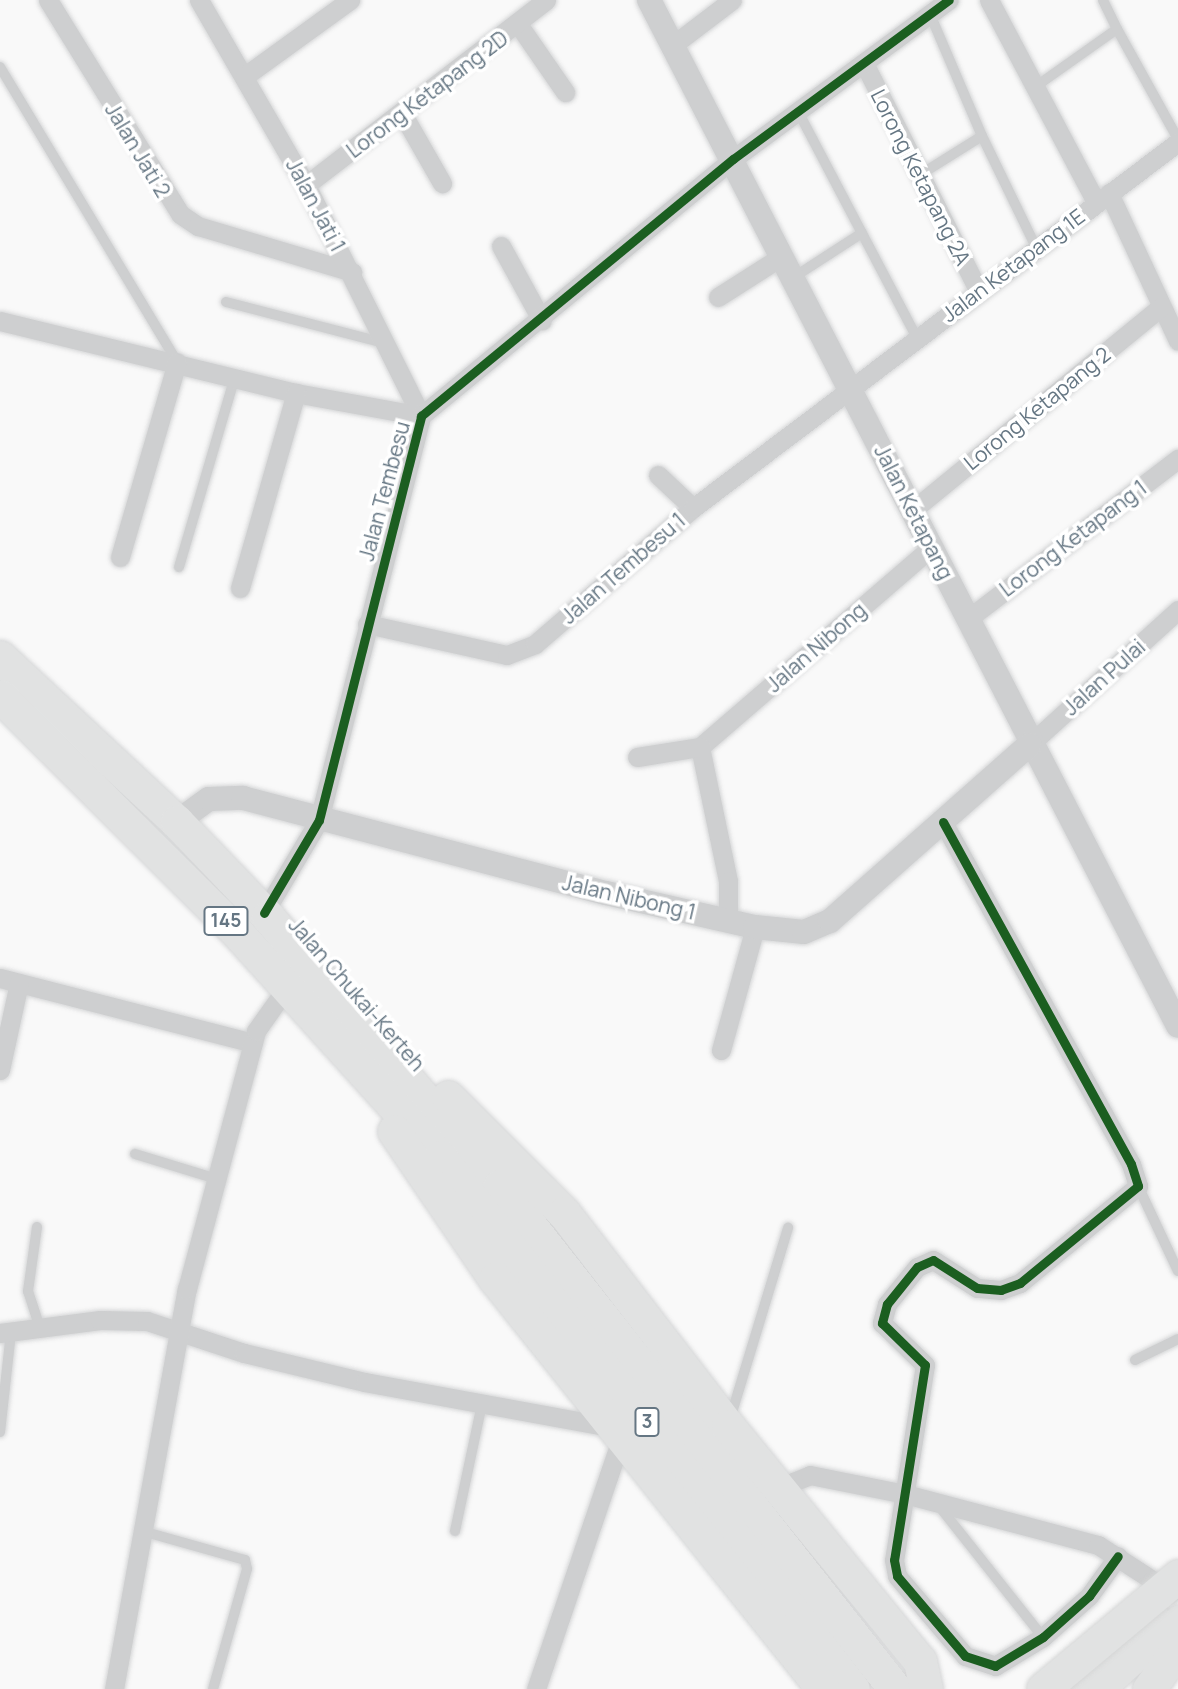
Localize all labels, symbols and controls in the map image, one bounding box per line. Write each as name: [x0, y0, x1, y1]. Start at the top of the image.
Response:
street label: Lorong Ketapang 2D: [341, 25, 513, 163]
street label: Lorong Ketapang 2A: [866, 85, 976, 269]
street label: Jalan Jati 2: [100, 98, 176, 202]
street label: Jalan Jati 1: [281, 154, 351, 256]
street label: Jalan Ketapang 1E: [937, 203, 1089, 327]
street label: Lorong Ketapang 2: [959, 341, 1115, 475]
street label: Jalan Tembesu: [353, 418, 415, 564]
street label: Jalan Ketapang: [869, 441, 959, 583]
street label: Lorong Ketapang 1: [995, 475, 1151, 601]
street label: Jalan Tembesu 1: [556, 507, 690, 629]
street label: Jalan Nibong: [761, 597, 871, 697]
street label: Jalan Pulai: [1058, 634, 1150, 720]
street label: Jalan Nibong 1: [560, 869, 698, 925]
road number: 145: [203, 906, 249, 937]
street label: Jalan Chukai-Kerteh: [284, 912, 430, 1076]
road number: 3: [633, 1406, 661, 1438]

